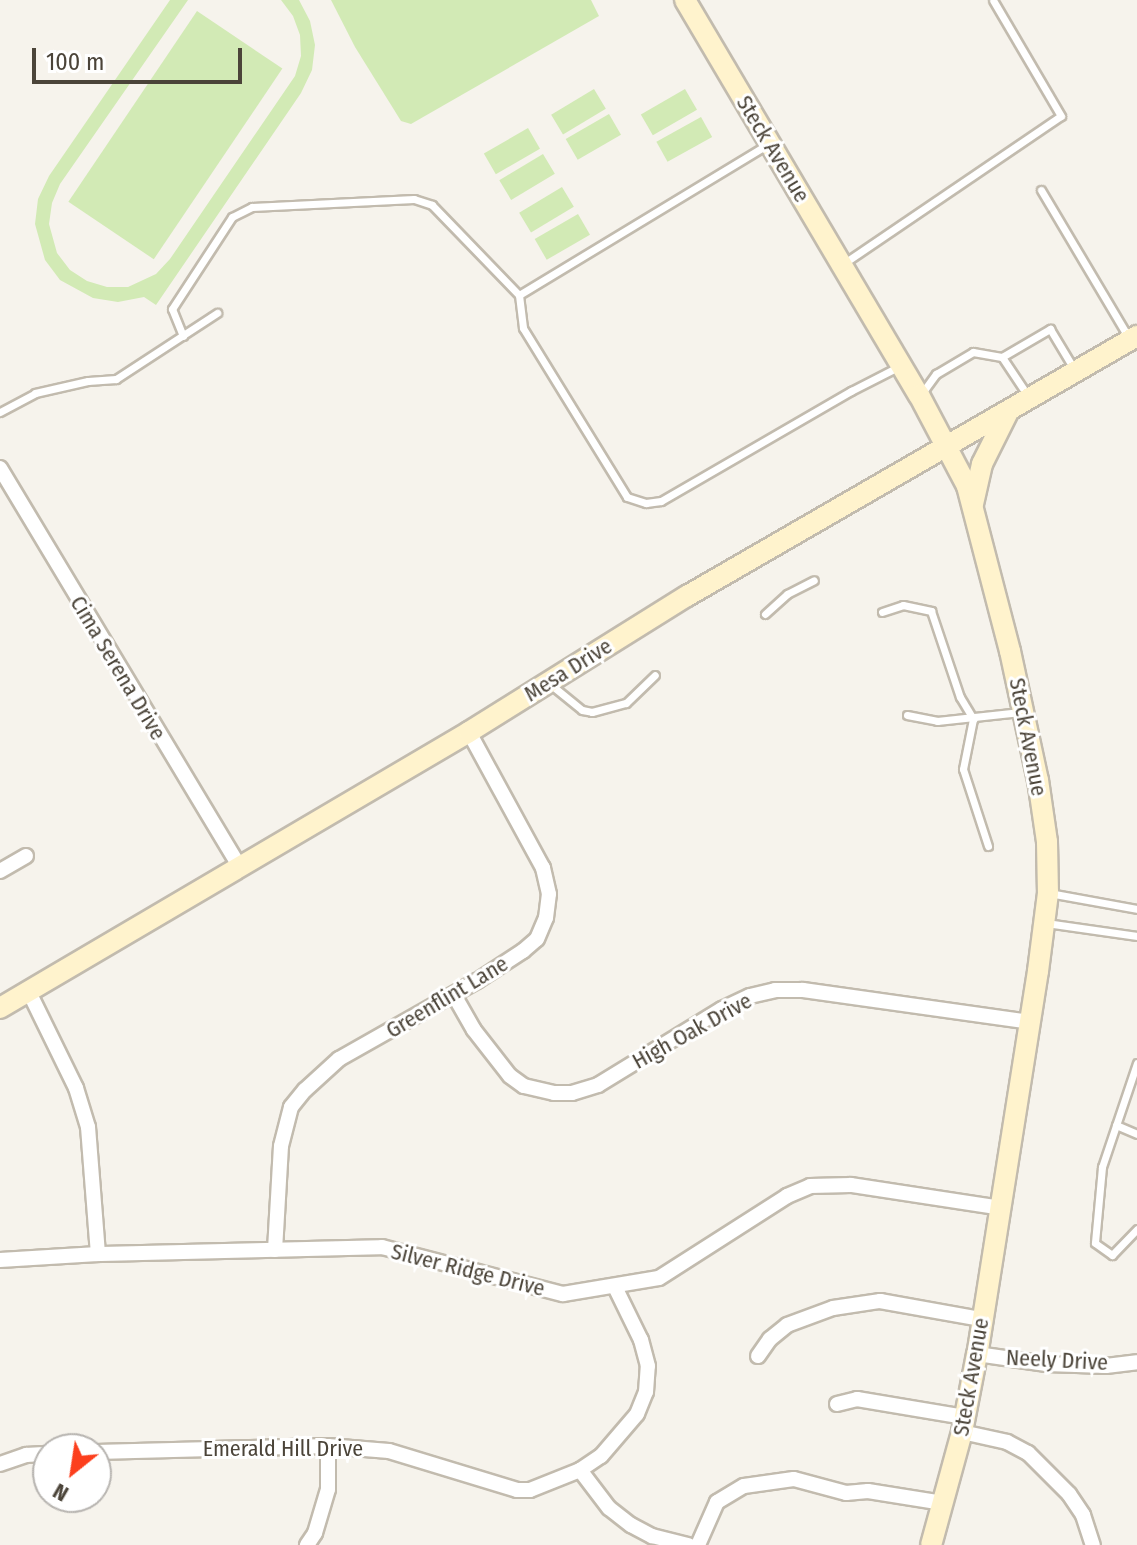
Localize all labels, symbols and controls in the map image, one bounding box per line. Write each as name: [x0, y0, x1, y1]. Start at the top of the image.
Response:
scale bar: [36, 32, 246, 82]
text: 100 m: [46, 48, 104, 76]
street label: Steck Avenue: [731, 91, 815, 207]
street label: Cima Serena Drive: [65, 591, 171, 745]
street label: Mesa Drive: [519, 633, 617, 707]
street label: Steck Avenue: [1004, 676, 1052, 798]
street label: Greenflint Lane: [381, 950, 513, 1044]
street label: High Oak Drive: [628, 987, 756, 1075]
street label: Silver Ridge Drive: [388, 1238, 548, 1302]
street label: Steck Avenue: [948, 1316, 994, 1438]
street label: Neely Drive: [1005, 1344, 1109, 1376]
north arrow: [32, 1433, 112, 1513]
street label: Emerald Hill Drive: [203, 1436, 363, 1462]
text: N: [48, 1477, 73, 1507]

